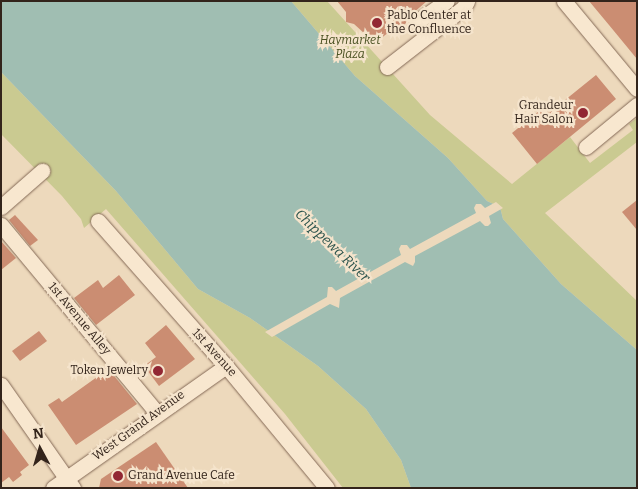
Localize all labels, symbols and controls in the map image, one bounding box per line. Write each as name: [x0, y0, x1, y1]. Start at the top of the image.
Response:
place label: Pablo Center at the Confluence: [387, 9, 471, 37]
marker: Pablo Center at the Confluence: [371, 17, 383, 29]
park label: Haymarket Plaza: [320, 34, 380, 62]
place label: Grandeur Hair Salon: [514, 99, 573, 127]
marker: Grandeur Hair Salon: [577, 107, 589, 119]
water label: Chippewa River: [291, 206, 373, 286]
street label: 1st Avenue Alley: [45, 280, 113, 358]
street label: 1st Avenue: [189, 326, 239, 380]
place label: Token Jewelry: [70, 364, 148, 378]
marker: Token Jewelry: [152, 365, 164, 377]
street label: West Grand Avenue: [90, 388, 188, 464]
north arrow: [15, 424, 65, 474]
text: N: [32, 425, 45, 443]
place label: Grand Avenue Cafe: [128, 469, 235, 483]
marker: Grand Avenue Cafe: [112, 470, 124, 482]

